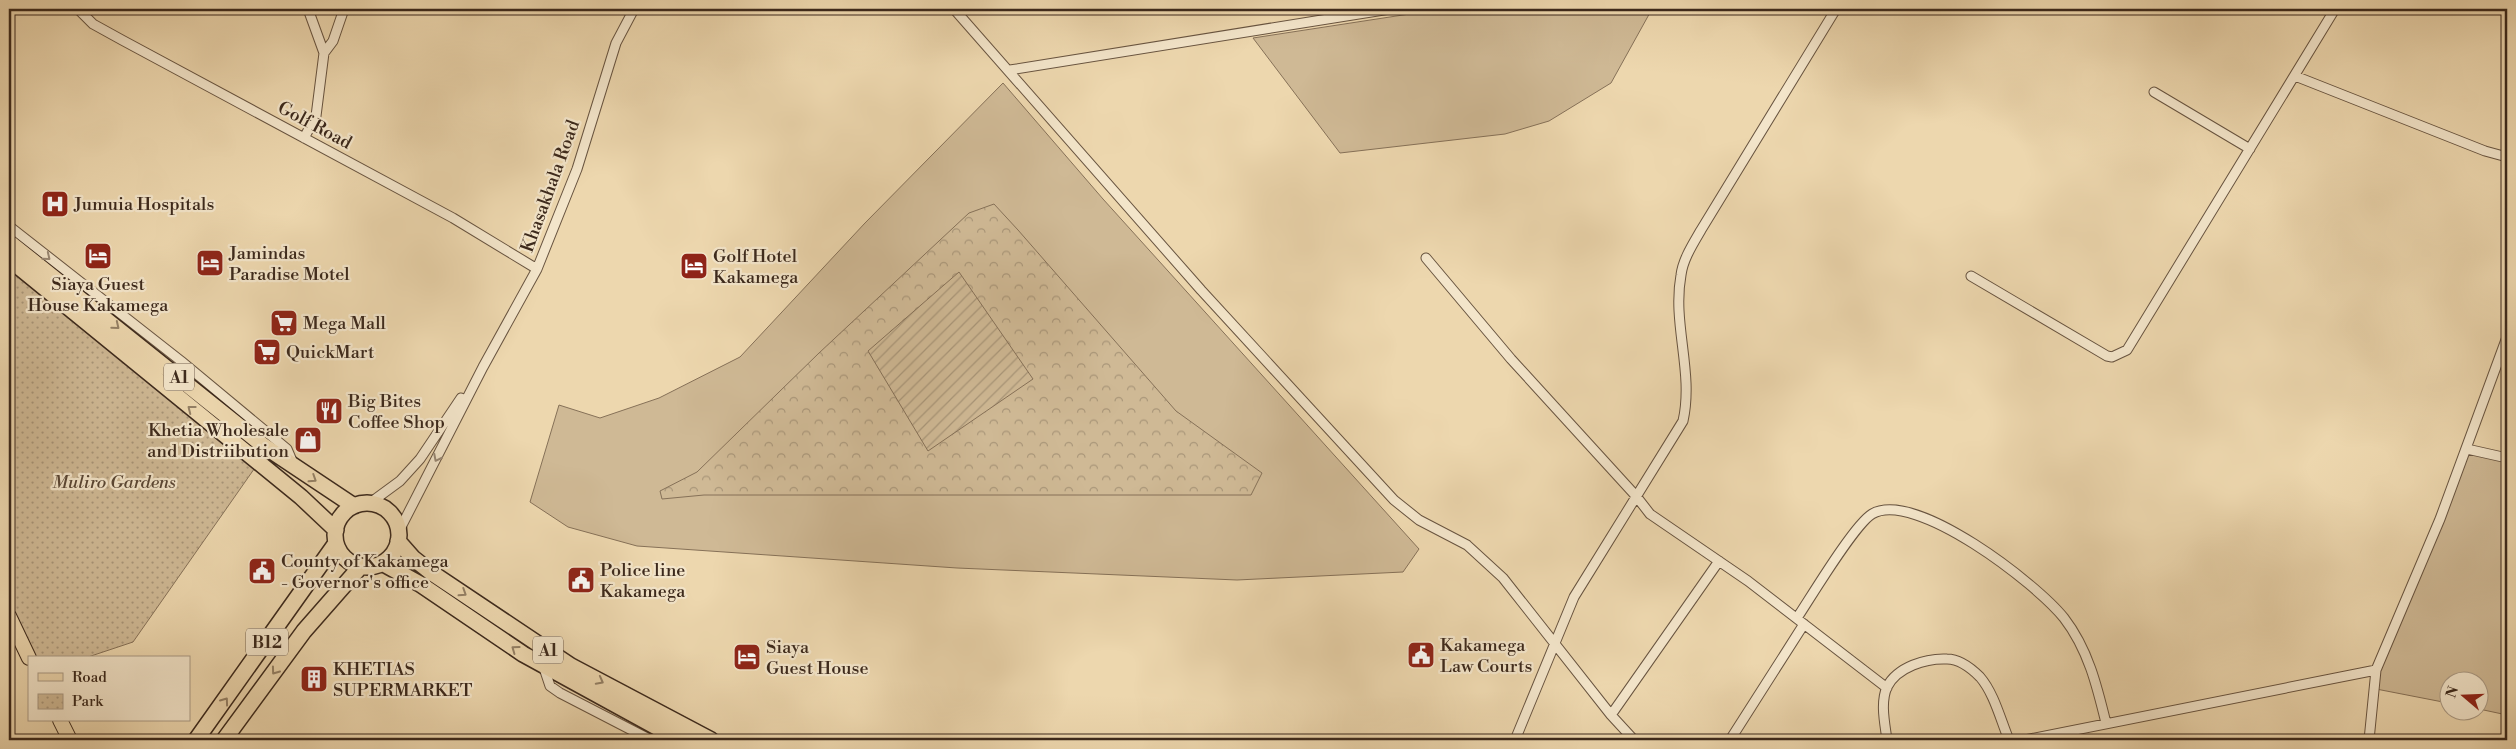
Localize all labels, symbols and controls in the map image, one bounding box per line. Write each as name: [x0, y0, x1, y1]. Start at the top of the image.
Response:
street label: Golf Road: [274, 96, 356, 155]
street label: Khasakhala Road: [516, 116, 585, 255]
hospital icon: Jumuia Hospitals: [40, 189, 70, 219]
place label: Jumuia Hospitals: [73, 193, 214, 216]
hotel icon: Siaya Guest House Kakamega: [83, 241, 113, 271]
place label: Jamindas Paradise Motel: [228, 242, 350, 286]
place label: Golf Hotel Kakamega: [713, 245, 799, 289]
hotel icon: Jamindas Paradise Motel: [195, 248, 225, 278]
one-way arrow: [41, 251, 50, 259]
hotel icon: Golf Hotel Kakamega: [679, 251, 709, 281]
place label: Siaya Guest House Kakamega: [28, 273, 169, 317]
supermarket icon: Mega Mall: [269, 308, 299, 338]
place label: Mega Mall: [303, 312, 386, 335]
one-way arrow: [110, 321, 119, 330]
supermarket icon: QuickMart: [252, 337, 282, 367]
place label: QuickMart: [286, 341, 375, 364]
road number: A1: [164, 364, 194, 391]
place label: Big Bites Coffee Shop: [347, 390, 445, 434]
restaurant icon: Big Bites Coffee Shop: [314, 396, 344, 426]
one-way arrow: [188, 405, 197, 414]
place label: Khetia Wholesale and Distriibution: [147, 419, 289, 463]
shop icon: Khetia Wholesale and Distriibution: [293, 425, 323, 455]
one-way arrow: [433, 452, 443, 461]
park label: Muliro Gardens: [52, 471, 176, 494]
one-way arrow: [308, 473, 317, 483]
place label: County of Kakamega - Governor's office: [281, 550, 450, 594]
public building icon: County of Kakamega - Governor's office: [247, 556, 277, 586]
place label: Police line Kakamega: [600, 559, 686, 603]
public building icon: Police line Kakamega: [566, 565, 596, 595]
one-way arrow: [458, 587, 467, 596]
road number: B12: [246, 628, 288, 656]
place label: Kakamega Law Courts: [1440, 634, 1532, 678]
road number: A1: [533, 636, 563, 664]
place label: Siaya Guest House: [766, 636, 869, 680]
public building icon: Kakamega Law Courts: [1406, 640, 1436, 670]
hotel icon: Siaya Guest House: [732, 642, 762, 672]
one-way arrow: [512, 646, 521, 655]
legend: [28, 656, 190, 722]
place label: KHETIAS SUPERMARKET: [333, 658, 473, 702]
building icon: KHETIAS SUPERMARKET: [299, 664, 329, 694]
one-way arrow: [272, 665, 280, 674]
text: Road: [72, 668, 107, 687]
north arrow: [2438, 672, 2488, 722]
one-way arrow: [594, 675, 603, 685]
text: N: [2442, 684, 2463, 700]
text: Park: [72, 692, 104, 711]
one-way arrow: [219, 697, 228, 707]

